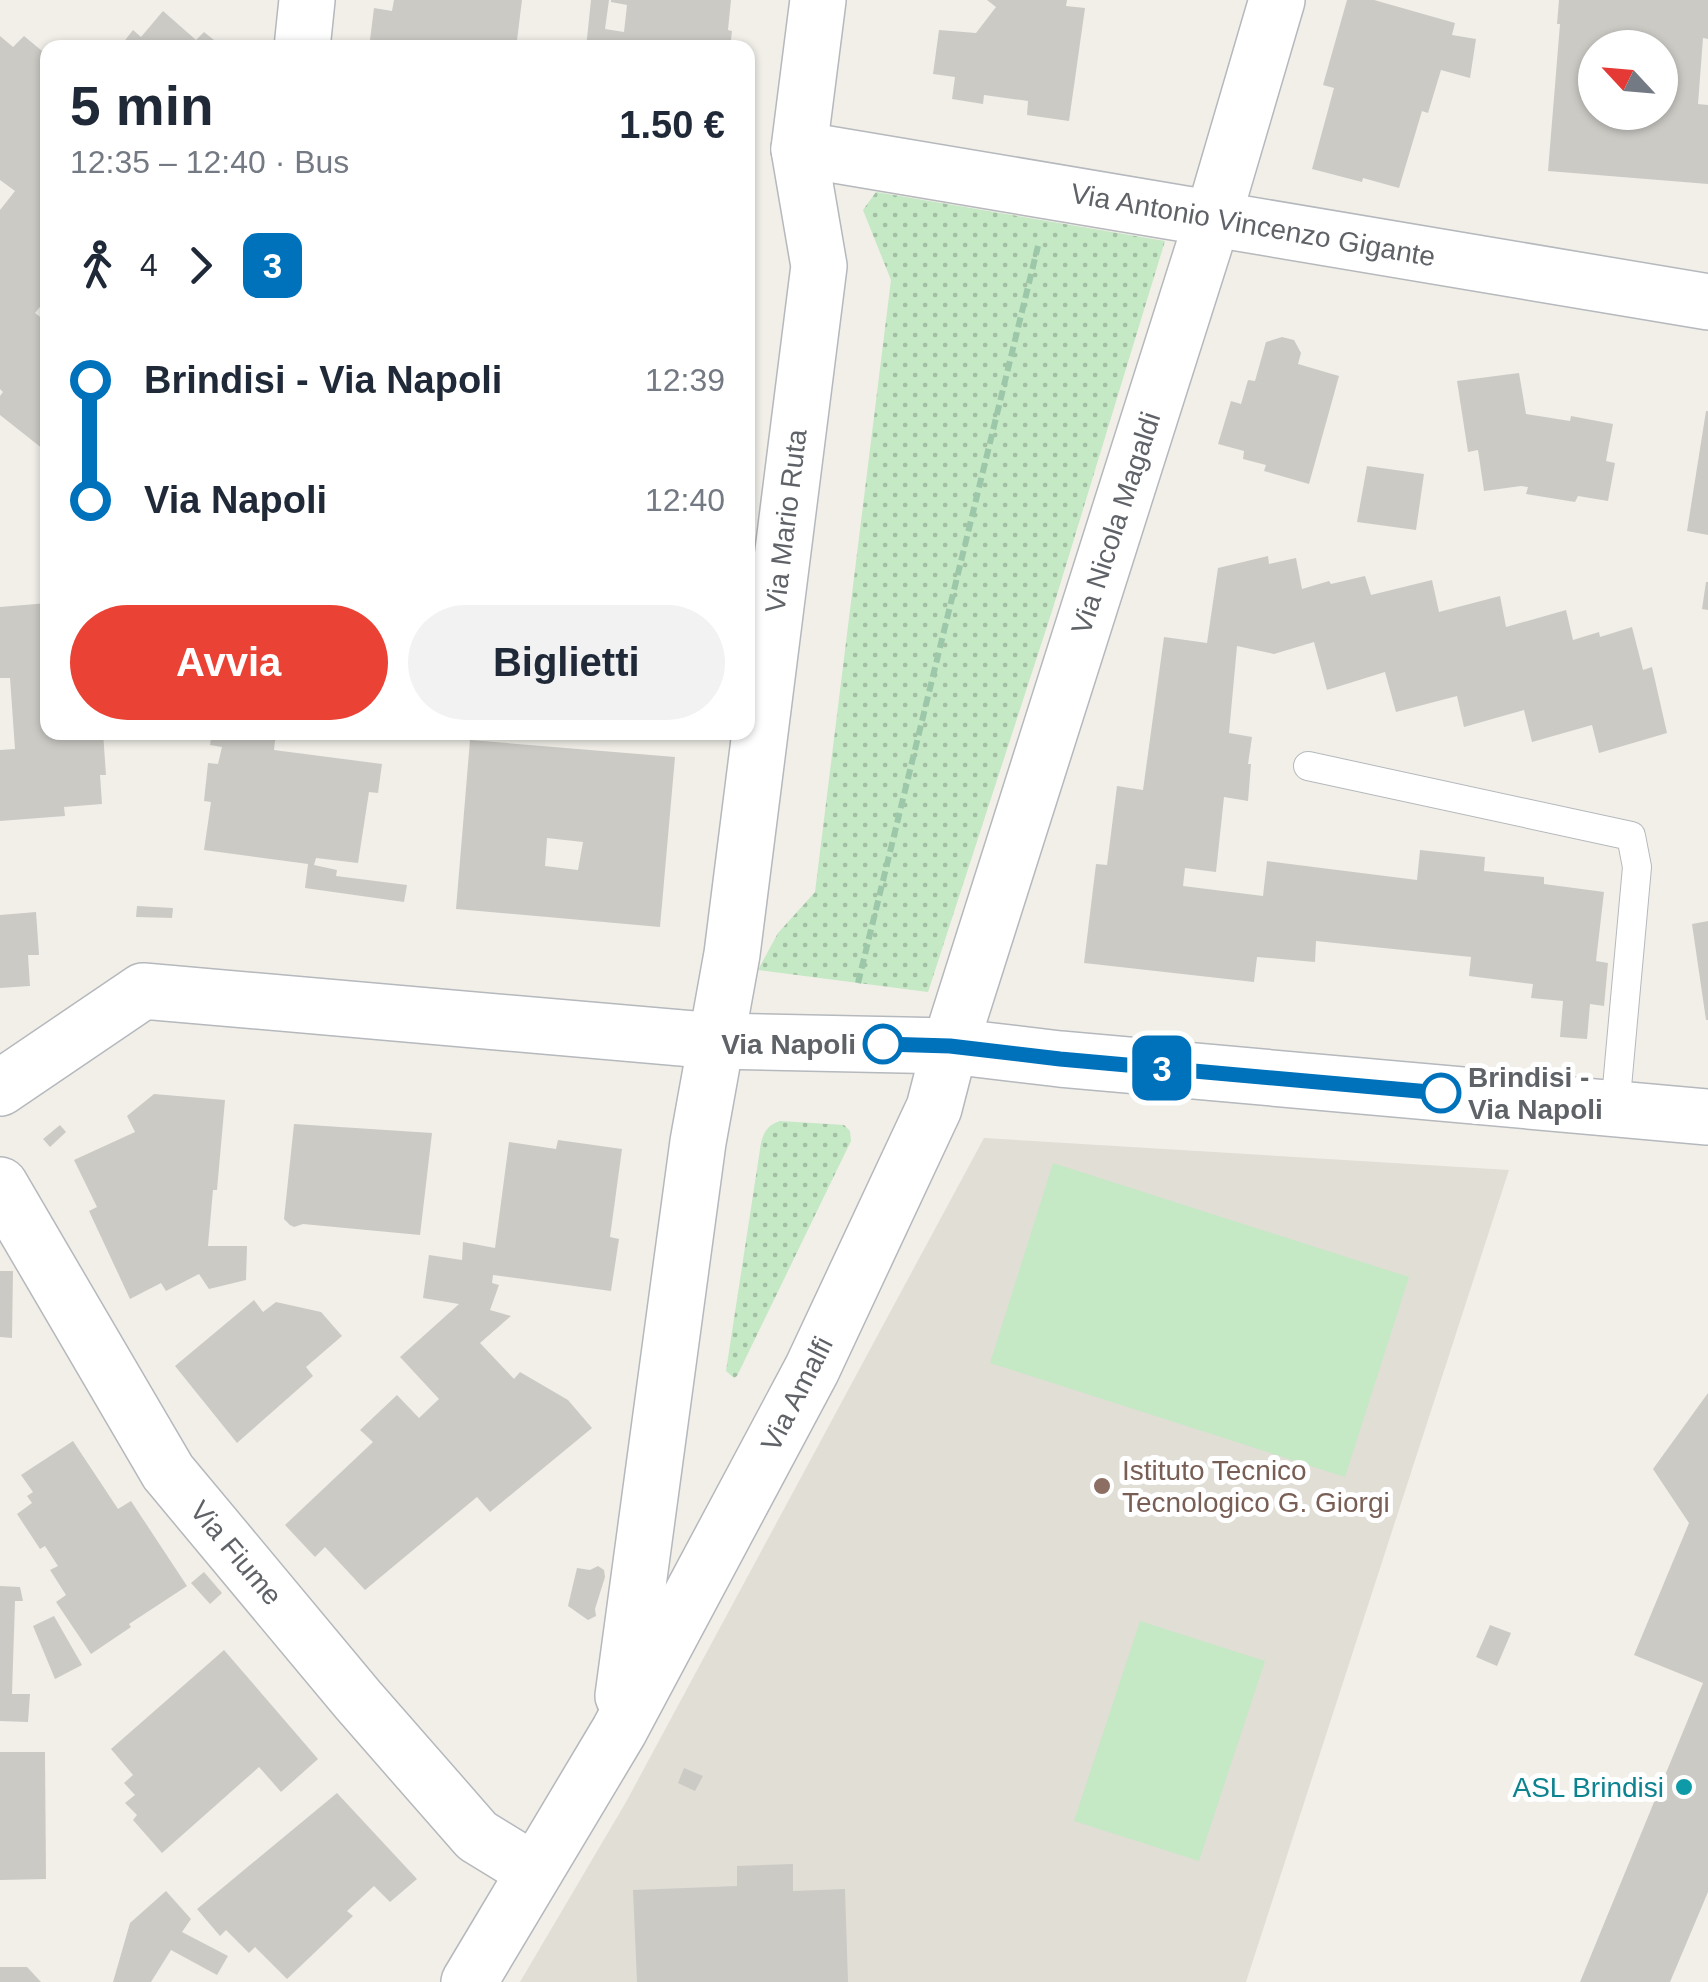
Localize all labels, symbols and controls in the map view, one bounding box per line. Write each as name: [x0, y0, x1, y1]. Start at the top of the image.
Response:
north arrow: [1578, 30, 1678, 130]
map controls: [1578, 30, 1678, 130]
text: 5 min: [70, 75, 214, 137]
text: 1.50 €: [619, 104, 725, 146]
text: 12:35 – 12:40 · Bus: [70, 144, 349, 180]
street label: Via Antonio Vincenzo Gigante: [1068, 178, 1438, 272]
icon: walk: [70, 238, 125, 293]
icon: forward: [173, 238, 228, 293]
text: 3: [263, 246, 282, 285]
text: 4: [140, 247, 158, 283]
text: Brindisi - Via Napoli: [144, 359, 502, 401]
text: 12:39: [645, 362, 725, 398]
street label: Via Nicola Magaldi: [1066, 408, 1166, 638]
street label: Via Mario Ruta: [759, 427, 813, 615]
text: Via Napoli: [144, 479, 327, 521]
text: 12:40: [645, 482, 725, 518]
button: Avvia: [70, 605, 388, 720]
button: Biglietti: [408, 605, 725, 720]
marker: Via Napoli: [864, 1025, 902, 1063]
place label: Via Napoli: [721, 1029, 856, 1060]
line badge: 3: [1130, 1036, 1194, 1100]
text: 3: [1152, 1049, 1172, 1088]
place label: Brindisi - Via Napoli: [1468, 1062, 1603, 1125]
marker: Brindisi - Via Napoli: [1422, 1074, 1460, 1112]
street label: Via Amalfi: [755, 1332, 839, 1456]
place label: Istituto Tecnico Tecnologico G. Giorgi: [1122, 1455, 1390, 1518]
marker: Istituto Tecnico Tecnologico G. Giorgi: [1091, 1475, 1113, 1497]
street label: Via Fiume: [184, 1495, 288, 1611]
place label: ASL Brindisi: [1513, 1772, 1664, 1803]
marker: ASL Brindisi: [1673, 1776, 1695, 1798]

